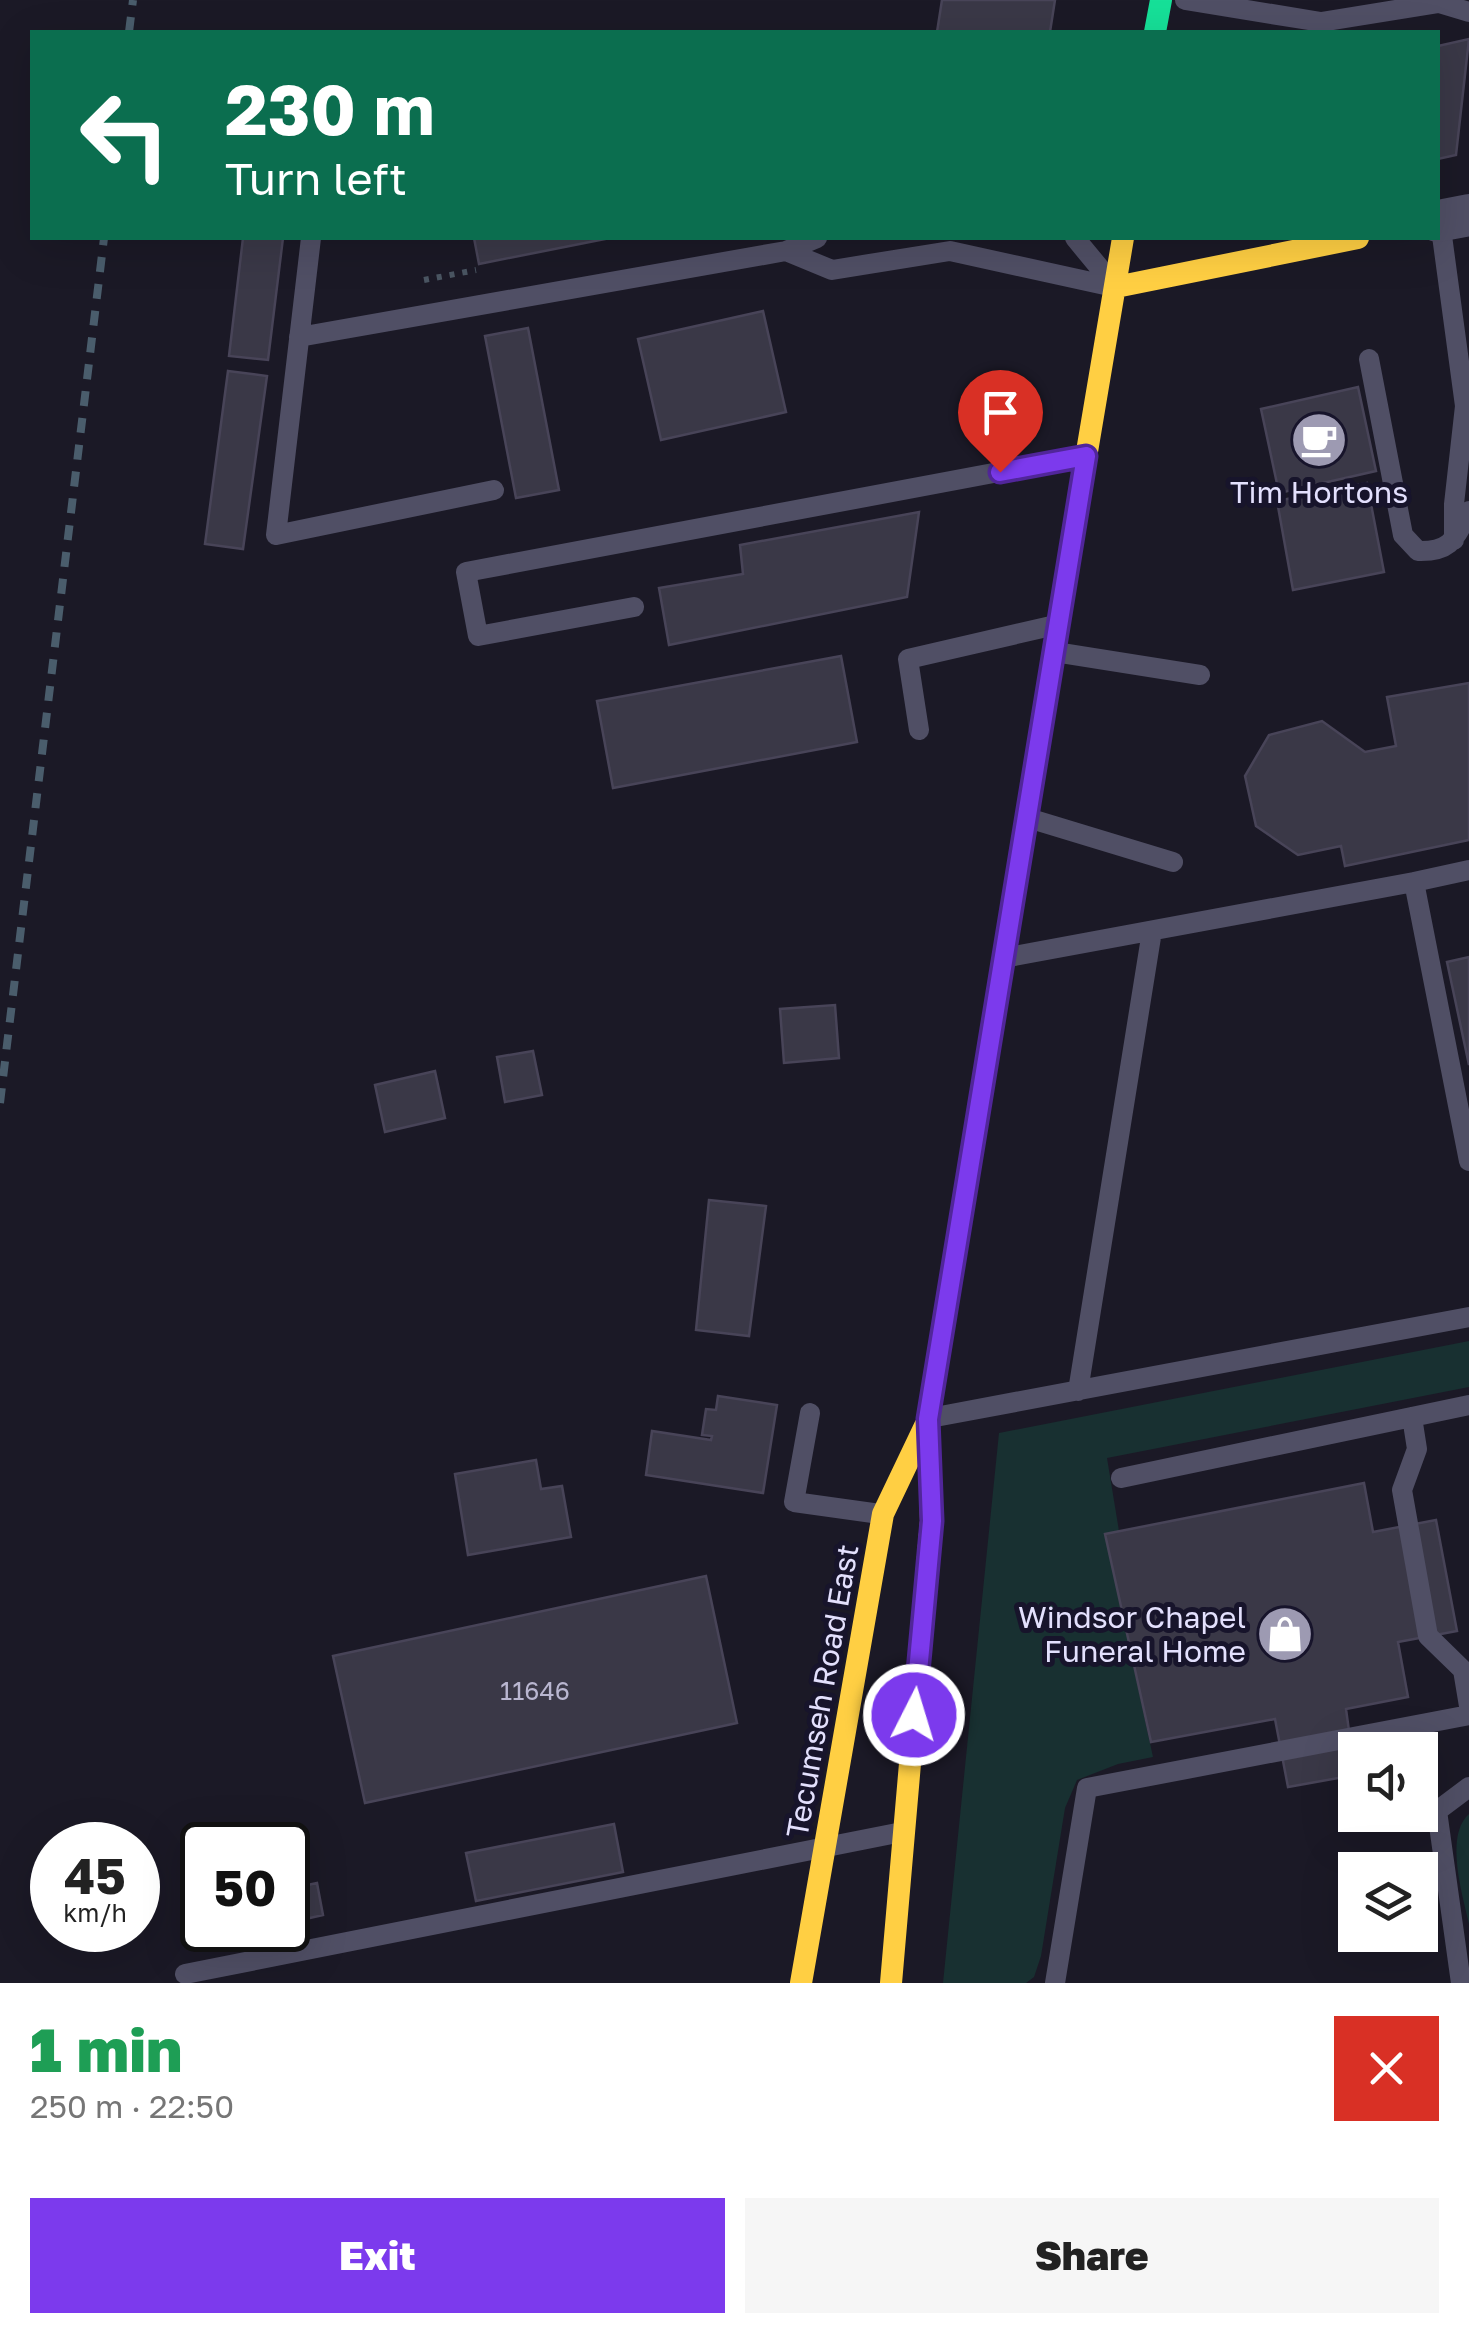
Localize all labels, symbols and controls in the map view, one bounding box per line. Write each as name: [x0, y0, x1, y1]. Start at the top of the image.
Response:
text: 230 m: [225, 66, 435, 150]
icon: left: [60, 70, 190, 200]
text: Turn left: [225, 151, 407, 205]
pin: [958, 370, 1043, 473]
icon: arrive: [973, 385, 1028, 440]
cafe icon: Tim Hortons: [1289, 410, 1349, 470]
place label: Tim Hortons: [1230, 474, 1408, 510]
street label: Tecumseh Road East: [778, 1541, 866, 1841]
place label: Windsor Chapel Funeral Home: [1018, 1599, 1246, 1669]
shop icon: Windsor Chapel Funeral Home: [1255, 1604, 1315, 1664]
position arrow: [862, 1663, 966, 1767]
house number: 11646: [500, 1675, 570, 1706]
map controls: [1338, 1732, 1438, 1952]
button: sound: [1338, 1732, 1438, 1832]
speed limit sign: 50: [180, 1822, 310, 1952]
text: 45: [64, 1845, 126, 1905]
button: layers: [1338, 1852, 1438, 1952]
text: km/h: [63, 1897, 127, 1928]
text: 1 min: [30, 2013, 182, 2085]
button: close: [1334, 2016, 1439, 2121]
text: 250 m · 22:50: [30, 2087, 234, 2125]
button: Exit: [30, 2198, 725, 2313]
button: Share: [745, 2198, 1439, 2313]

